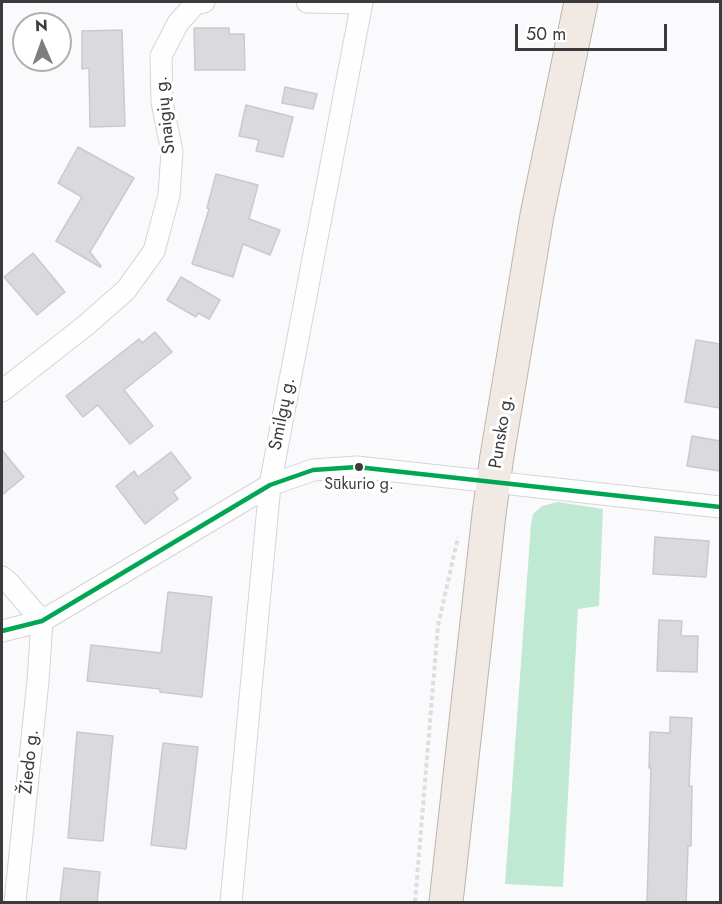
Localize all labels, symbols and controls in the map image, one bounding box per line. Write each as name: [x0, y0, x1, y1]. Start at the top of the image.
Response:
north arrow: [12, 12, 72, 72]
scale bar: [518, 12, 670, 50]
text: N: [35, 14, 48, 37]
text: 50 m: [526, 21, 566, 47]
street label: Snaigių g.: [151, 75, 181, 155]
street label: Smilgų g.: [265, 376, 301, 452]
street label: Punsko g.: [486, 394, 518, 470]
marker: Sūkurio g.: [353, 461, 365, 473]
place label: Sūkurio g.: [324, 475, 394, 495]
street label: Žiedo g.: [16, 729, 44, 795]

